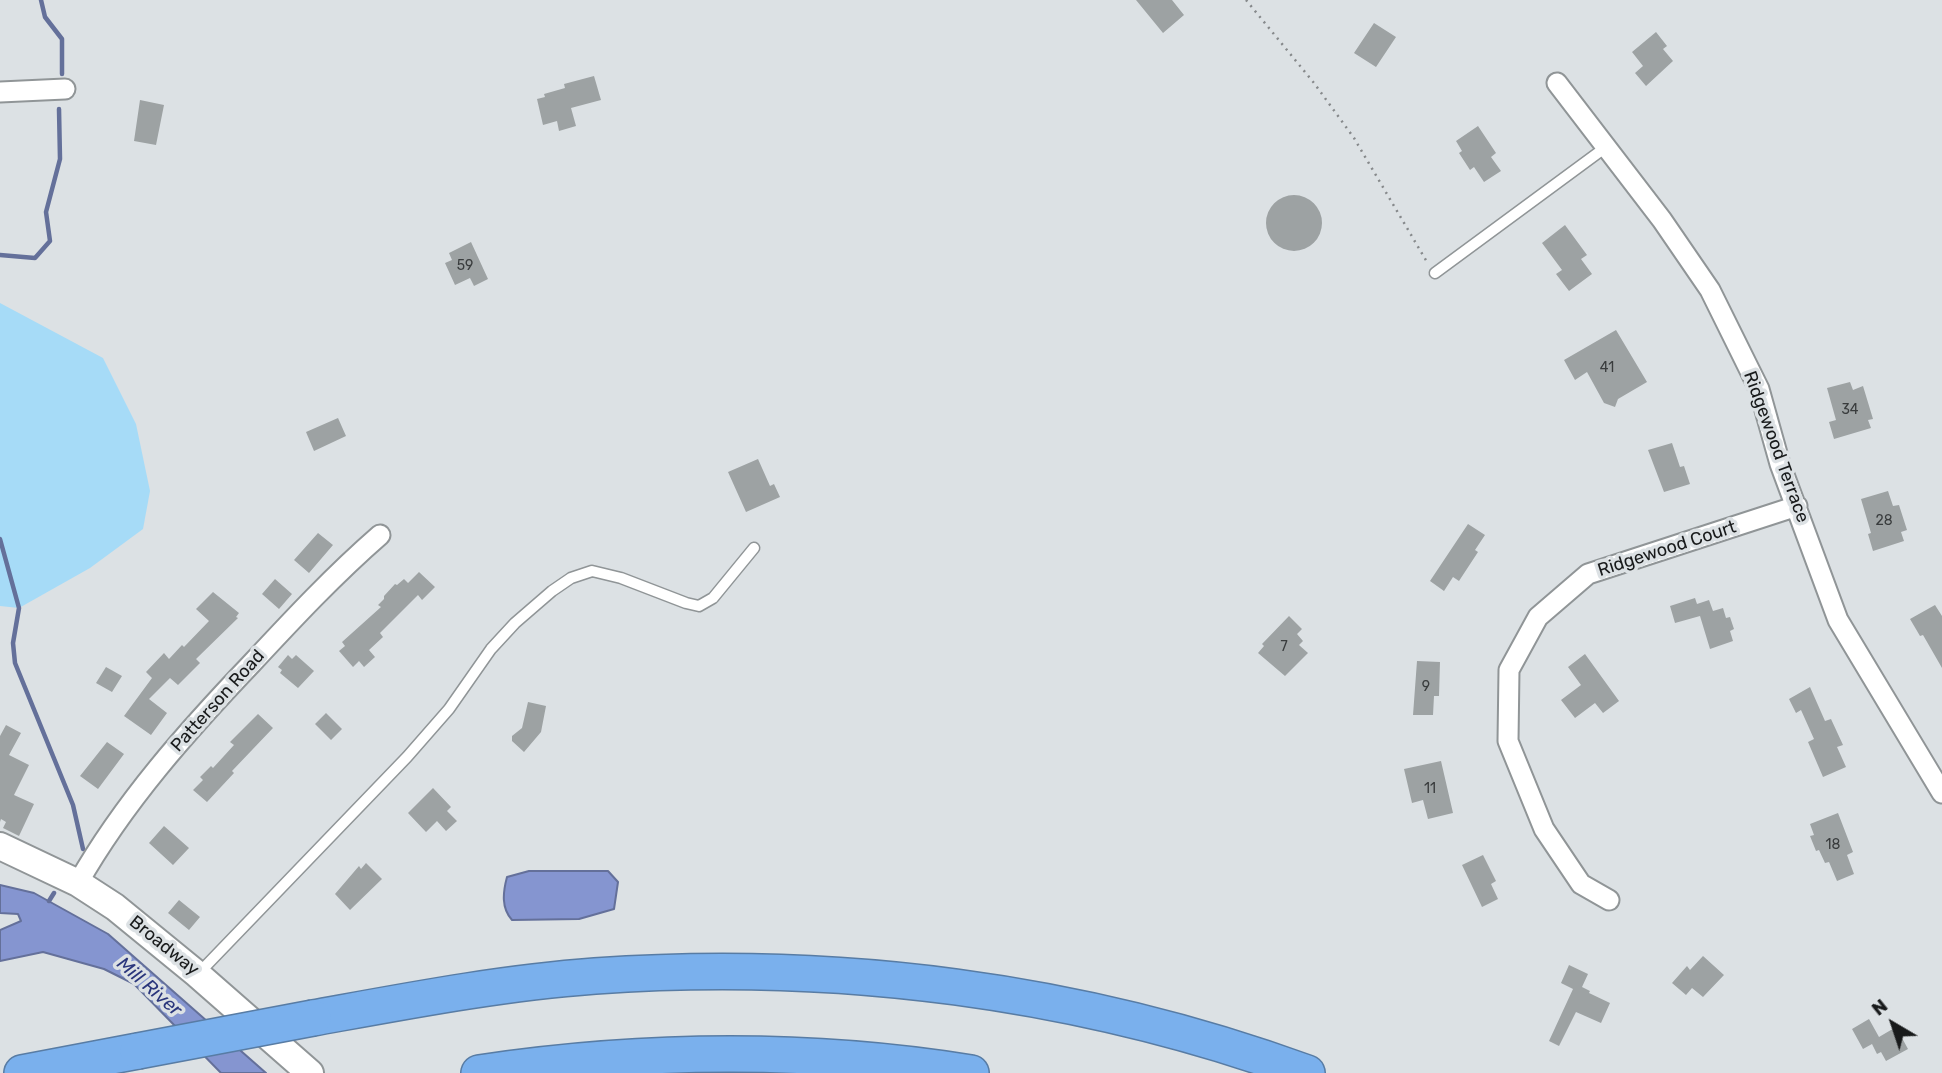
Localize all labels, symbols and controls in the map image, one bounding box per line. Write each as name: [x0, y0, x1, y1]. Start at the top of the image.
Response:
house number: 59: [457, 258, 473, 274]
house number: 41: [1600, 360, 1614, 376]
street label: Ridgewood Terrace: [1739, 368, 1813, 526]
house number: 34: [1841, 402, 1859, 418]
house number: 28: [1875, 513, 1893, 529]
street label: Ridgewood Court: [1595, 516, 1739, 582]
house number: 7: [1280, 639, 1288, 655]
street label: Patterson Road: [167, 646, 269, 756]
house number: 9: [1422, 679, 1430, 695]
house number: 11: [1424, 781, 1436, 797]
house number: 18: [1826, 837, 1840, 853]
street label: Broadway: [125, 911, 203, 981]
water label: Mill River: [112, 953, 186, 1021]
north arrow: [1858, 989, 1928, 1059]
text: N: [1867, 994, 1892, 1021]

